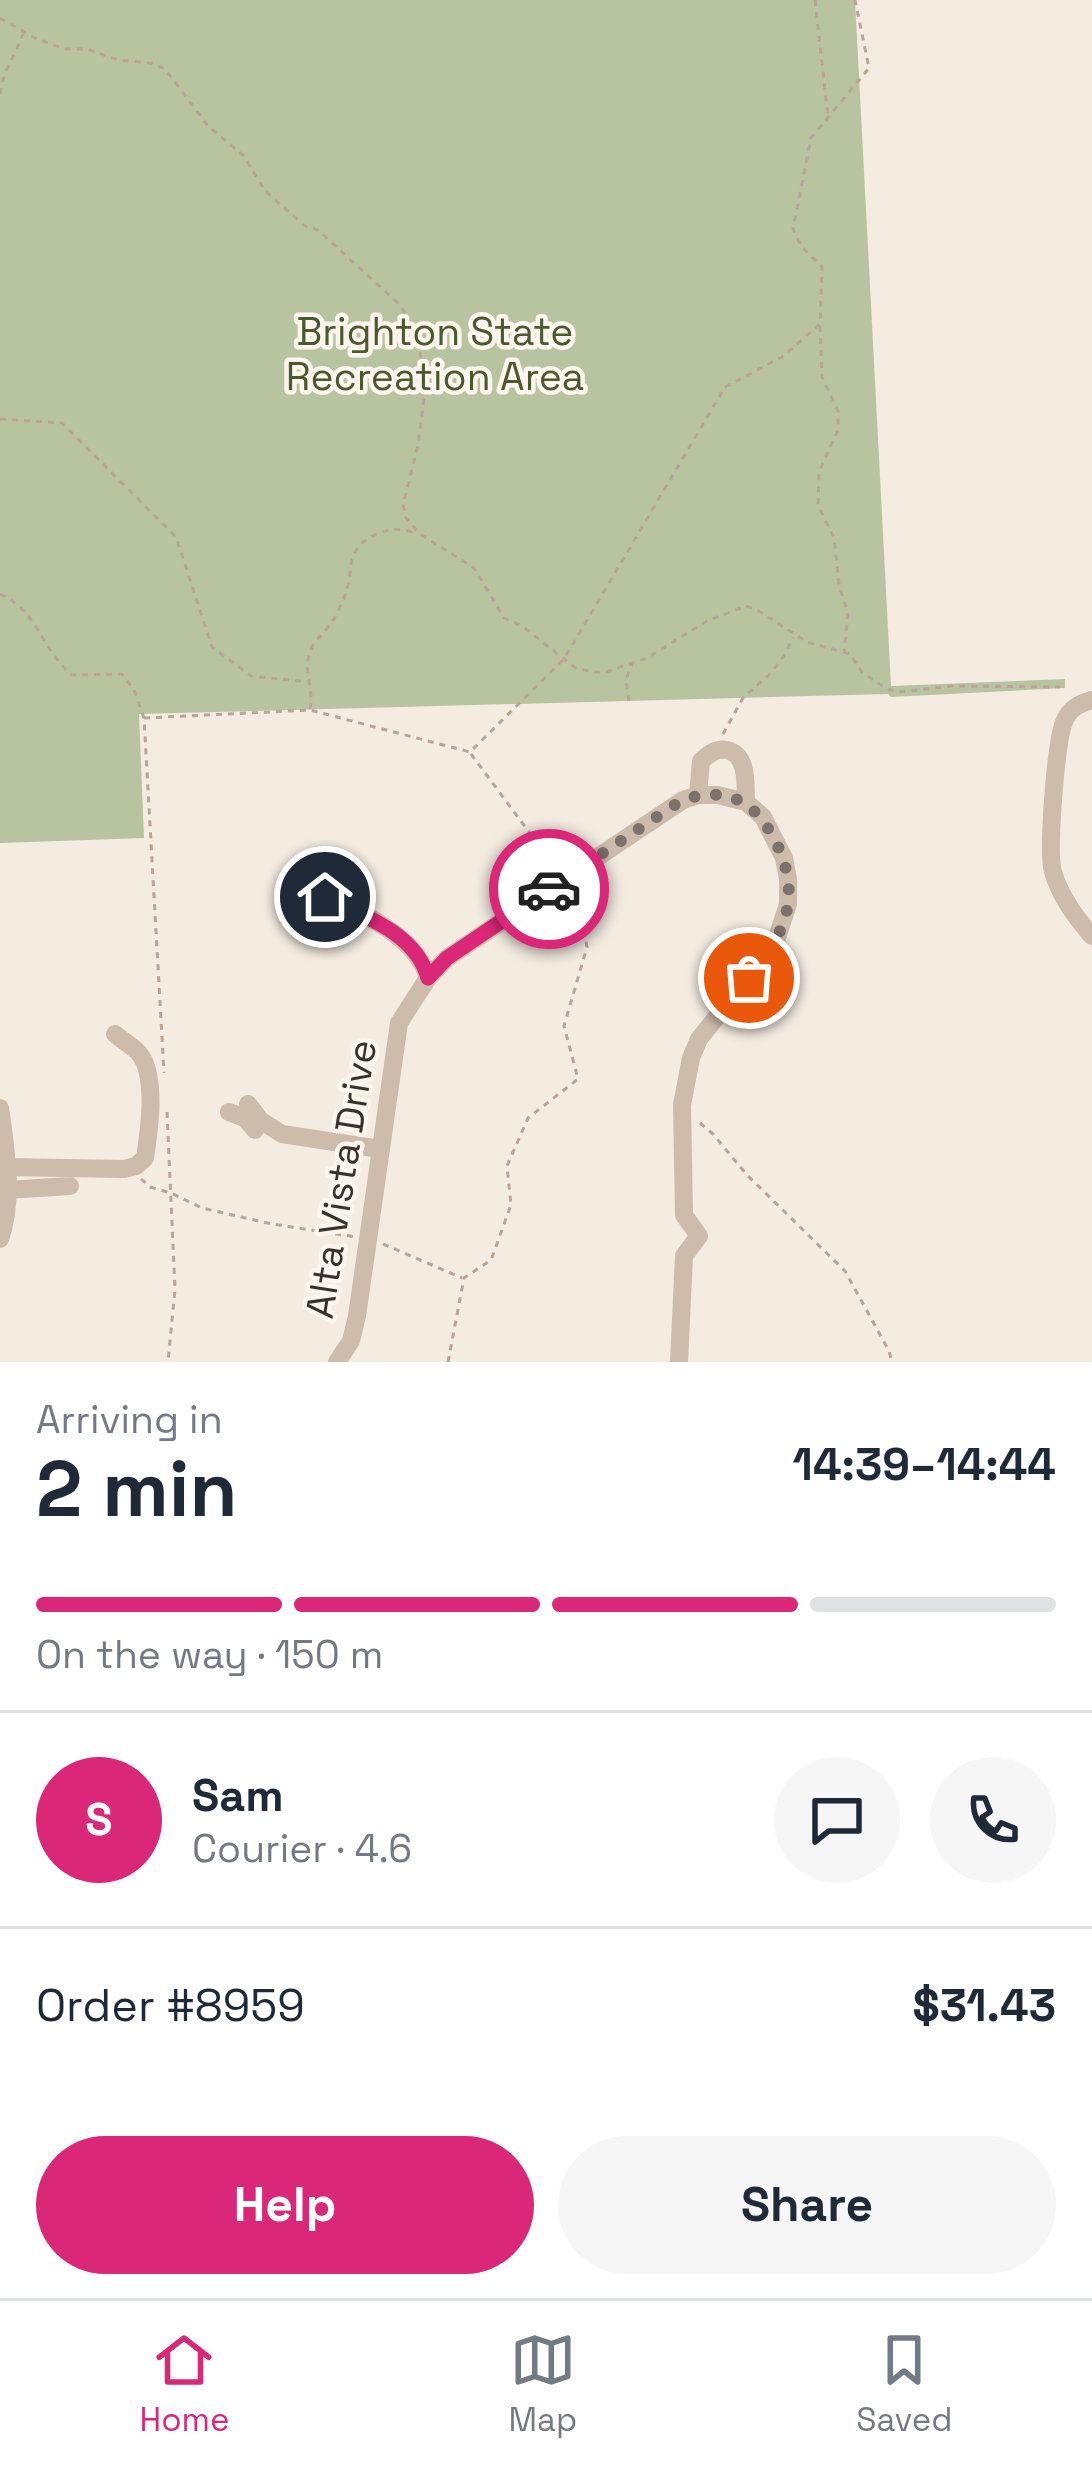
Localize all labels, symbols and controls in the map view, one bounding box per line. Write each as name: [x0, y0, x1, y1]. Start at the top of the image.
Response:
park label: Brighton State Recreation Area: [286, 307, 584, 401]
courier: [489, 829, 609, 949]
pin: [274, 846, 376, 948]
icon: car: [516, 856, 582, 922]
icon: home: [292, 864, 358, 930]
pin: [698, 927, 800, 1029]
icon: bag: [716, 945, 782, 1011]
street label: Alta Vista Drive: [295, 1036, 387, 1322]
text: Arriving in: [36, 1395, 223, 1444]
text: 14:39–14:44: [793, 1436, 1056, 1493]
text: 2 min: [36, 1439, 238, 1539]
text: On the way · 150 m: [36, 1630, 383, 1679]
button: chat: [774, 1757, 900, 1883]
button: phone: [930, 1757, 1056, 1883]
text: Sam: [192, 1767, 284, 1824]
text: S: [85, 1791, 113, 1848]
text: Courier · 4.6: [192, 1824, 412, 1873]
text: Order #8959: [36, 1977, 305, 2034]
text: $31.43: [912, 1977, 1056, 2034]
button: Help: [36, 2136, 534, 2274]
button: Share: [558, 2136, 1056, 2274]
tab: Home: [140, 2327, 229, 2441]
tab: Map: [508, 2327, 577, 2441]
tab: Saved: [856, 2327, 952, 2441]

